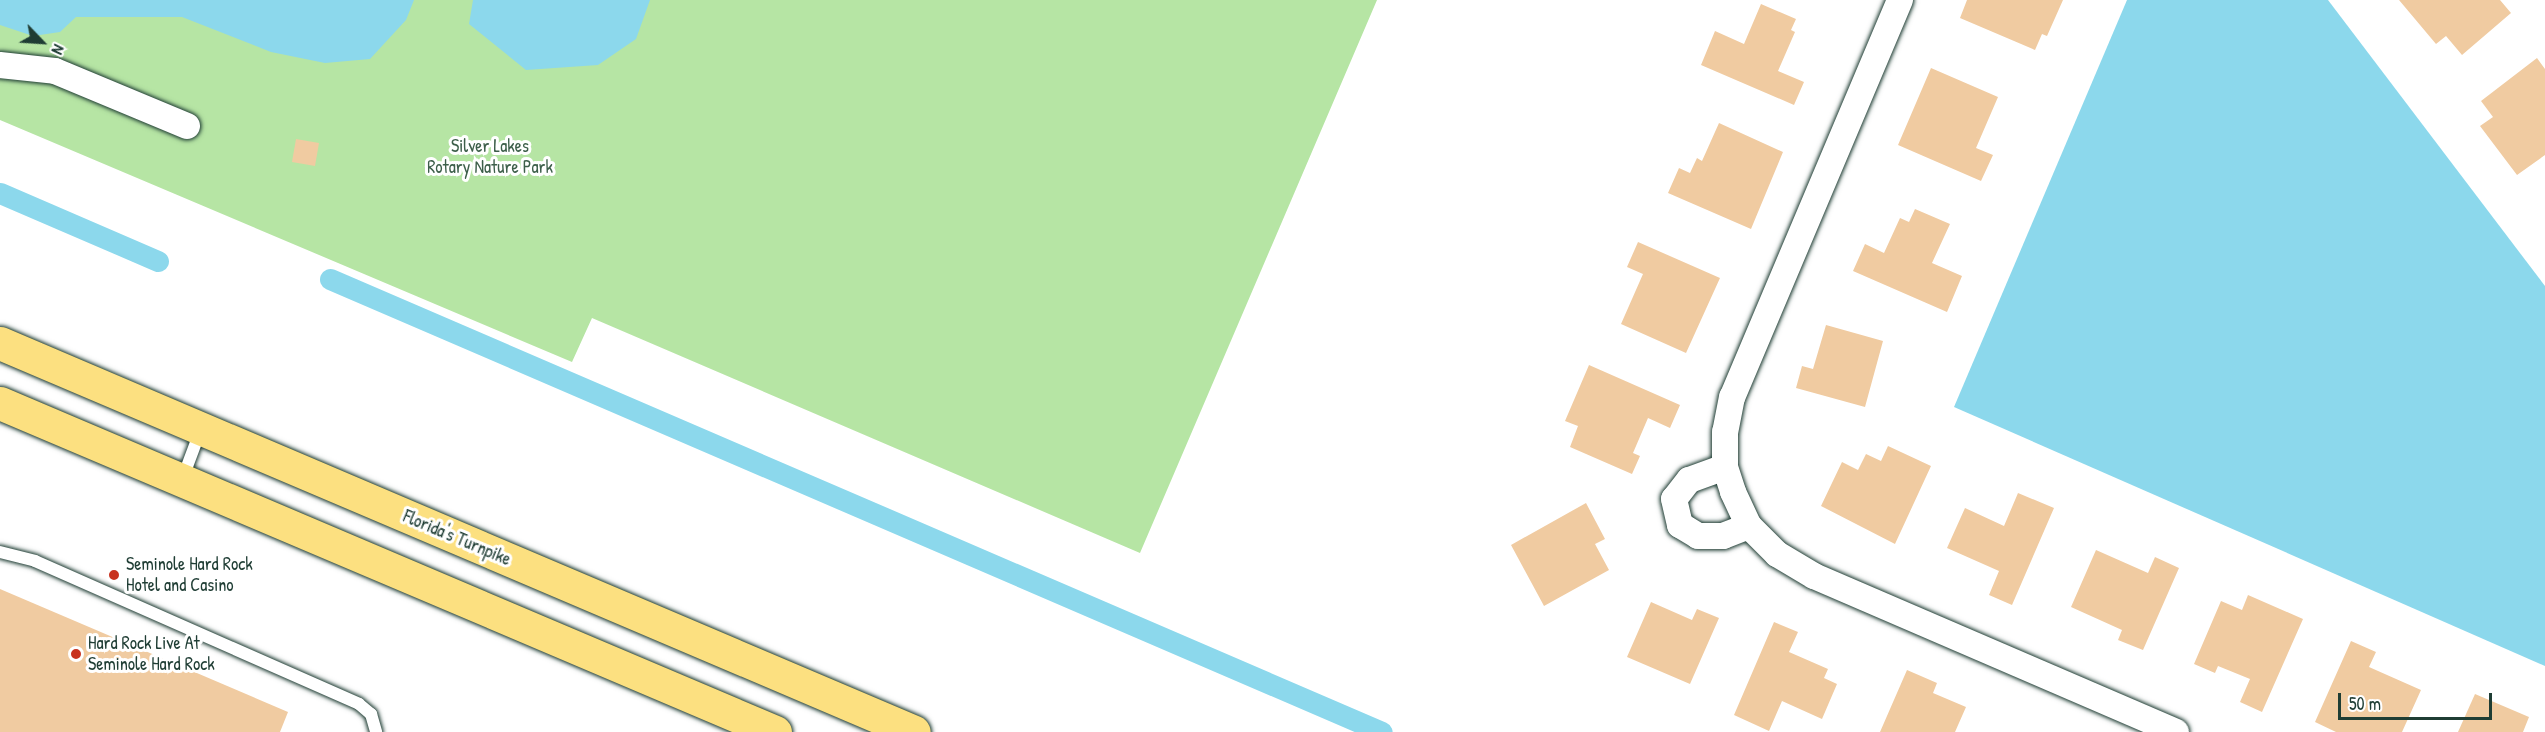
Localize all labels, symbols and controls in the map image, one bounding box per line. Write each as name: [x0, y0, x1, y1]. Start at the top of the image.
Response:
north arrow: [12, 12, 72, 72]
text: N: [47, 41, 70, 58]
park label: Silver Lakes Rotary Nature Park: [427, 136, 553, 178]
street label: Florida's Turnpike: [400, 506, 514, 570]
place label: Seminole Hard Rock Hotel and Casino: [126, 554, 253, 596]
marker: Seminole Hard Rock Hotel and Casino: [107, 568, 121, 582]
place label: Hard Rock Live At Seminole Hard Rock: [88, 633, 215, 676]
marker: Hard Rock Live At Seminole Hard Rock: [69, 647, 83, 661]
scale bar: [2341, 681, 2496, 719]
text: 50 m: [2349, 691, 2381, 716]

